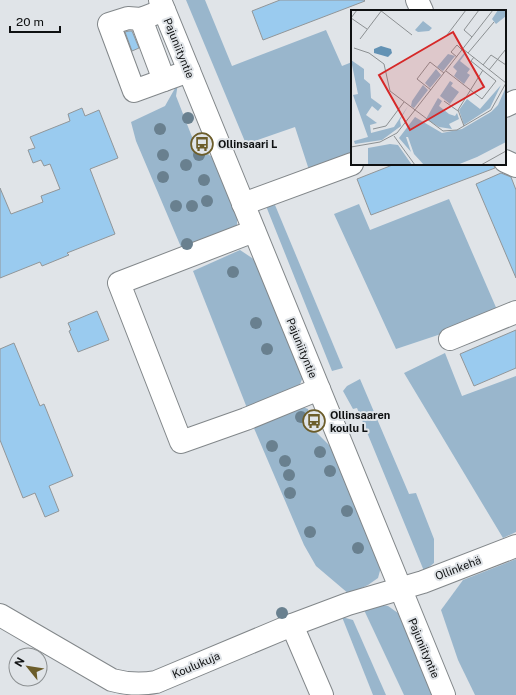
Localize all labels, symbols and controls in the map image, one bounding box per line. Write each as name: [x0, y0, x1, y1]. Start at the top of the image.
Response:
scale bar: [10, 8, 60, 34]
inset map: [351, 10, 506, 165]
text: 20 m: [16, 15, 44, 29]
street label: Pajuniityntie: [162, 16, 196, 80]
bus stop icon: Ollinsaari L: [189, 131, 215, 157]
place label: Ollinsaari L: [218, 138, 277, 150]
street label: Pajuniityntie: [285, 316, 319, 380]
bus stop icon: Ollinsaaren koulu L: [301, 408, 327, 434]
place label: Ollinsaaren koulu L: [330, 409, 390, 434]
street label: Ollinkehä: [433, 554, 483, 582]
street label: Pajuniityntie: [406, 616, 442, 680]
north arrow: [8, 647, 48, 687]
street label: Koulukuja: [170, 650, 222, 680]
text: N: [12, 655, 27, 669]

